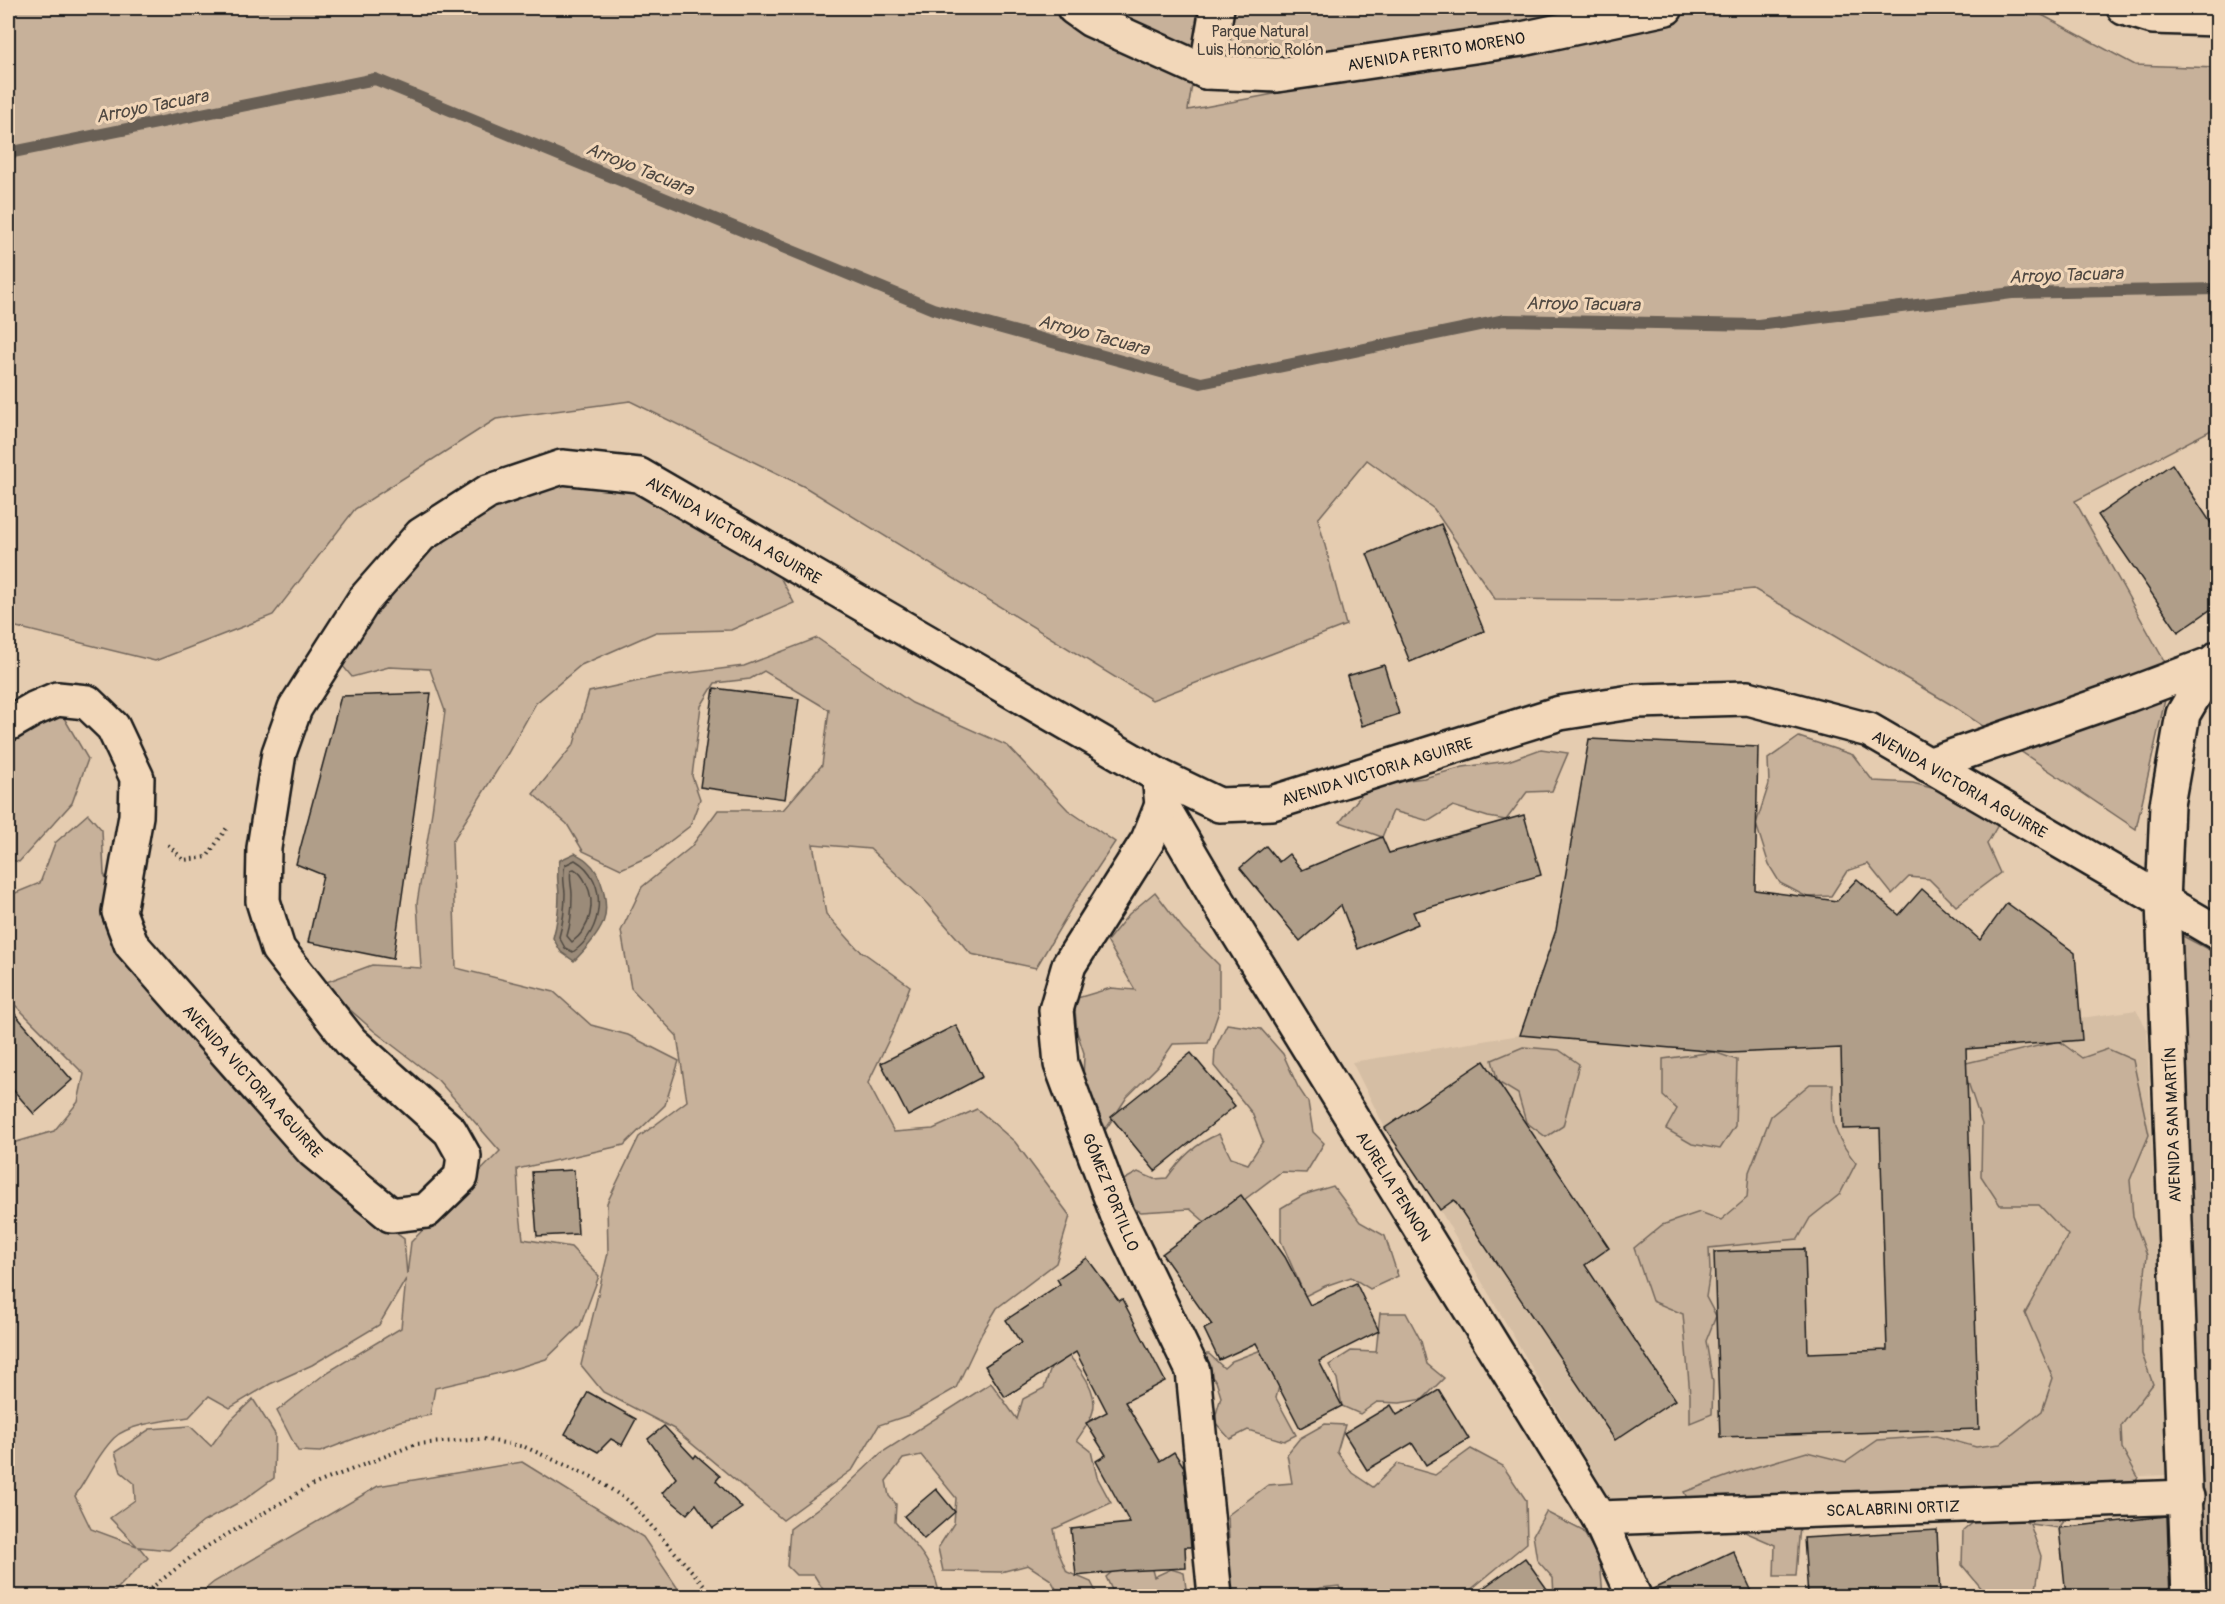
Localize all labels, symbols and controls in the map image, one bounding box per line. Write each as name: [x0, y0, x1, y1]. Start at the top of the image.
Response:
park label: Parque Natural Luis Honorio Rolón: [1196, 22, 1324, 60]
street label: AVENIDA PERITO MORENO: [1346, 28, 1526, 76]
water label: Arroyo Tacuara: [94, 84, 212, 129]
water label: Arroyo Tacuara: [583, 137, 698, 202]
water label: Arroyo Tacuara: [2009, 262, 2125, 289]
water label: Arroyo Tacuara: [1526, 292, 1642, 317]
water label: Arroyo Tacuara: [1036, 310, 1153, 362]
street label: AVENIDA VICTORIA AGUIRRE: [642, 472, 825, 589]
street label: AVENIDA VICTORIA AGUIRRE: [1868, 726, 2051, 843]
street label: AVENIDA VICTORIA AGUIRRE: [1279, 733, 1476, 811]
street label: AVENIDA VICTORIA AGUIRRE: [178, 1001, 326, 1162]
street label: AVENIDA SAN MARTÍN: [2160, 1047, 2186, 1203]
street label: AURELIA PENNON: [1351, 1128, 1435, 1245]
street label: GÓMEZ PORTILLO: [1077, 1130, 1144, 1254]
street label: SCALABRINI ORTIZ: [1826, 1497, 1960, 1521]

